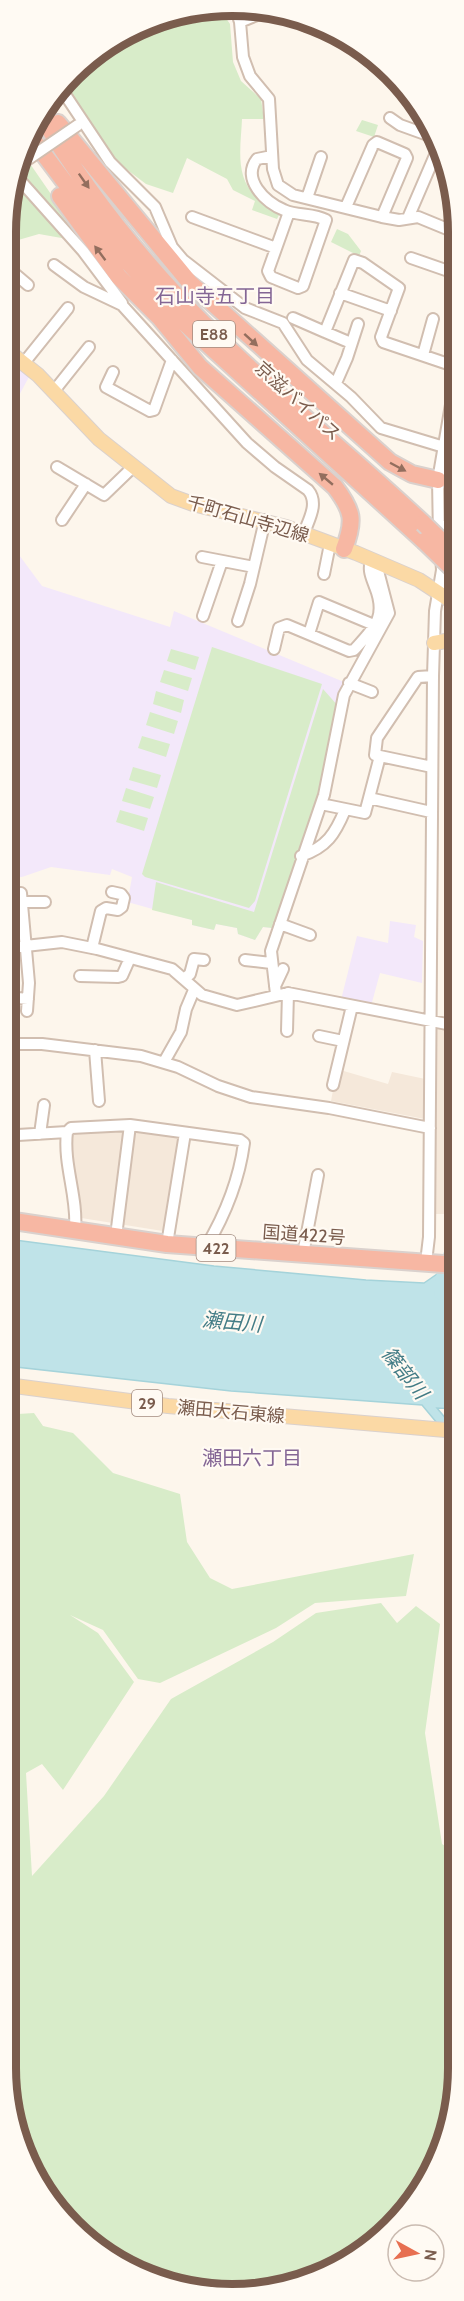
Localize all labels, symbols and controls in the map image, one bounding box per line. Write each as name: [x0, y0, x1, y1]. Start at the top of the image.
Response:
one-way arrow: [78, 172, 90, 188]
one-way arrow: [95, 245, 107, 260]
district label: 石山寺五丁目: [155, 284, 275, 308]
road number: E88: [193, 321, 235, 347]
one-way arrow: [243, 333, 258, 346]
street label: 京滋バイパス: [251, 357, 345, 445]
one-way arrow: [390, 462, 407, 472]
one-way arrow: [318, 473, 334, 486]
street label: 千町石山寺辺線: [184, 491, 312, 547]
street label: 国道422号: [262, 1221, 346, 1249]
road number: 422: [196, 1235, 236, 1261]
water label: 瀬田川: [201, 1307, 265, 1337]
water label: 篠部川: [377, 1342, 434, 1405]
road number: 29: [132, 1390, 162, 1416]
street label: 瀬田大石東線: [176, 1396, 286, 1428]
district label: 瀬田六丁目: [202, 1446, 302, 1470]
north arrow: [386, 2223, 446, 2283]
text: N: [420, 2248, 441, 2262]

